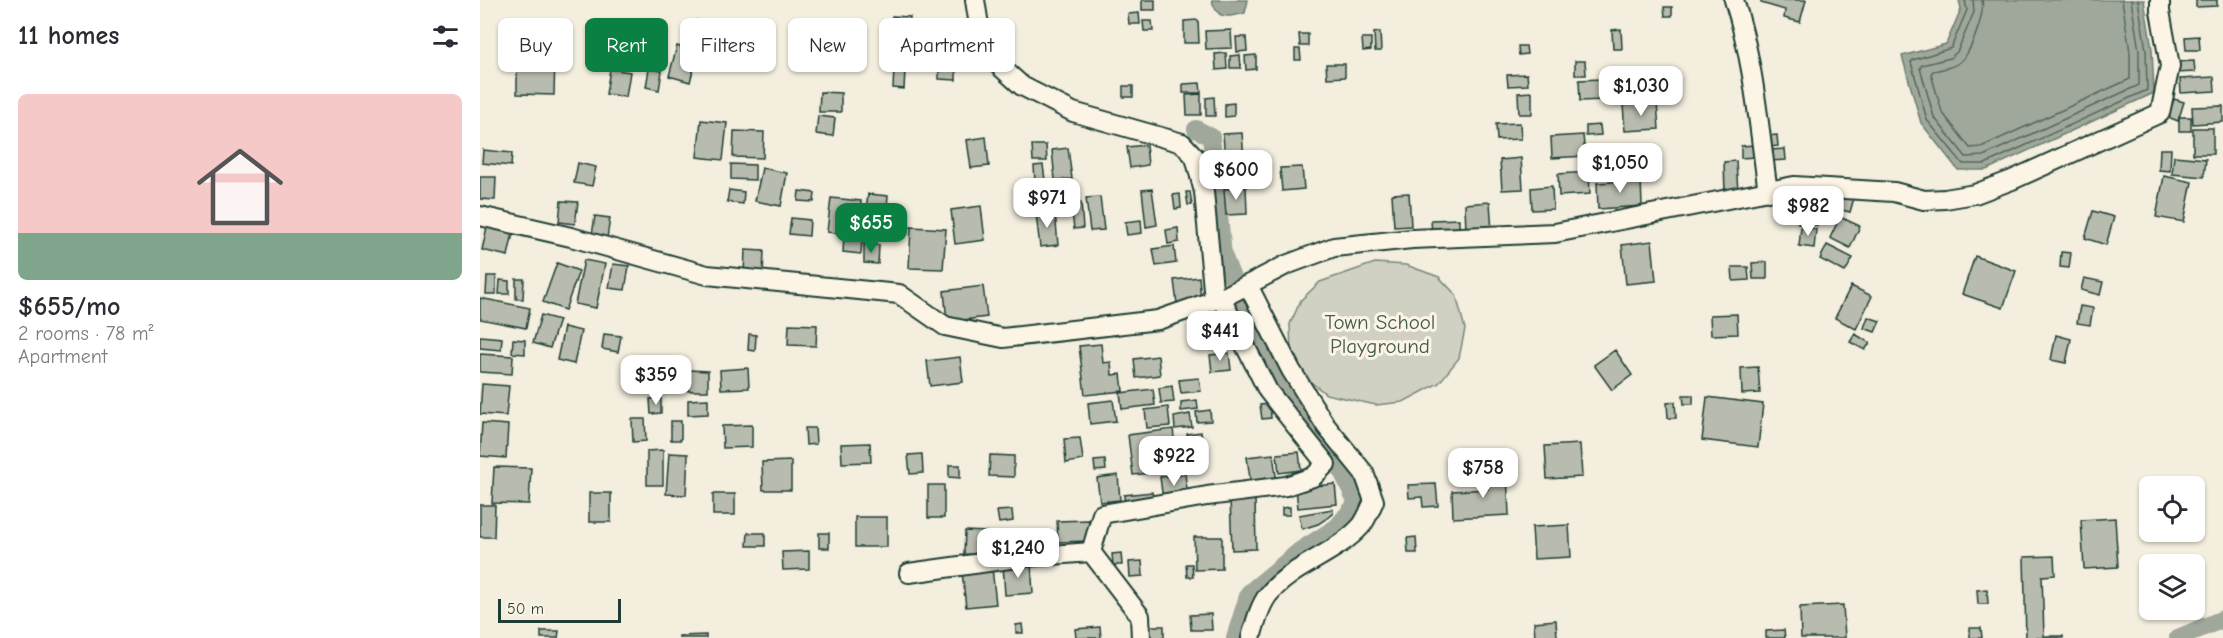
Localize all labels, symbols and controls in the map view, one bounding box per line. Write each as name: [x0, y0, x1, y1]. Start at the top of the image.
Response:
chip: Buy: [498, 18, 573, 72]
chip: Rent: [585, 18, 668, 72]
chip: Filters: [680, 18, 776, 72]
chip: New: [788, 18, 867, 72]
chip: Apartment: [879, 18, 1015, 72]
icon: filters: [429, 20, 462, 53]
text: 11 homes: [18, 21, 119, 51]
pin: $1,030: [1592, 66, 1690, 117]
text: $1,030: [1613, 74, 1669, 97]
icon: home: [186, 133, 294, 241]
pin: $1,050: [1571, 143, 1669, 194]
pin: $600: [1200, 150, 1272, 201]
text: $1,050: [1591, 151, 1649, 174]
text: $600: [1213, 158, 1259, 181]
pin: $971: [1011, 178, 1083, 229]
text: $971: [1027, 186, 1067, 209]
pin: $982: [1772, 186, 1844, 237]
text: $982: [1787, 194, 1829, 217]
pin: $655: [835, 203, 907, 254]
text: $655: [849, 211, 893, 234]
text: $655/mo: [18, 292, 120, 322]
park label: Town School Playground: [1325, 310, 1435, 358]
pin: $441: [1184, 311, 1256, 362]
text: $441: [1201, 319, 1239, 342]
text: 2 rooms · 78 m²: [18, 322, 154, 345]
text: Apartment: [18, 345, 108, 368]
pin: $359: [620, 355, 692, 406]
text: $359: [635, 363, 677, 386]
pin: $922: [1138, 436, 1210, 487]
text: $922: [1153, 444, 1195, 467]
pin: $758: [1447, 448, 1519, 499]
text: $758: [1462, 456, 1504, 479]
map controls: [2139, 476, 2205, 620]
button: locate: [2139, 476, 2205, 542]
pin: $1,240: [969, 528, 1067, 579]
text: $1,240: [991, 536, 1045, 559]
button: layers: [2139, 554, 2205, 620]
scale bar: [498, 596, 621, 624]
text: 50 m: [507, 600, 544, 618]

